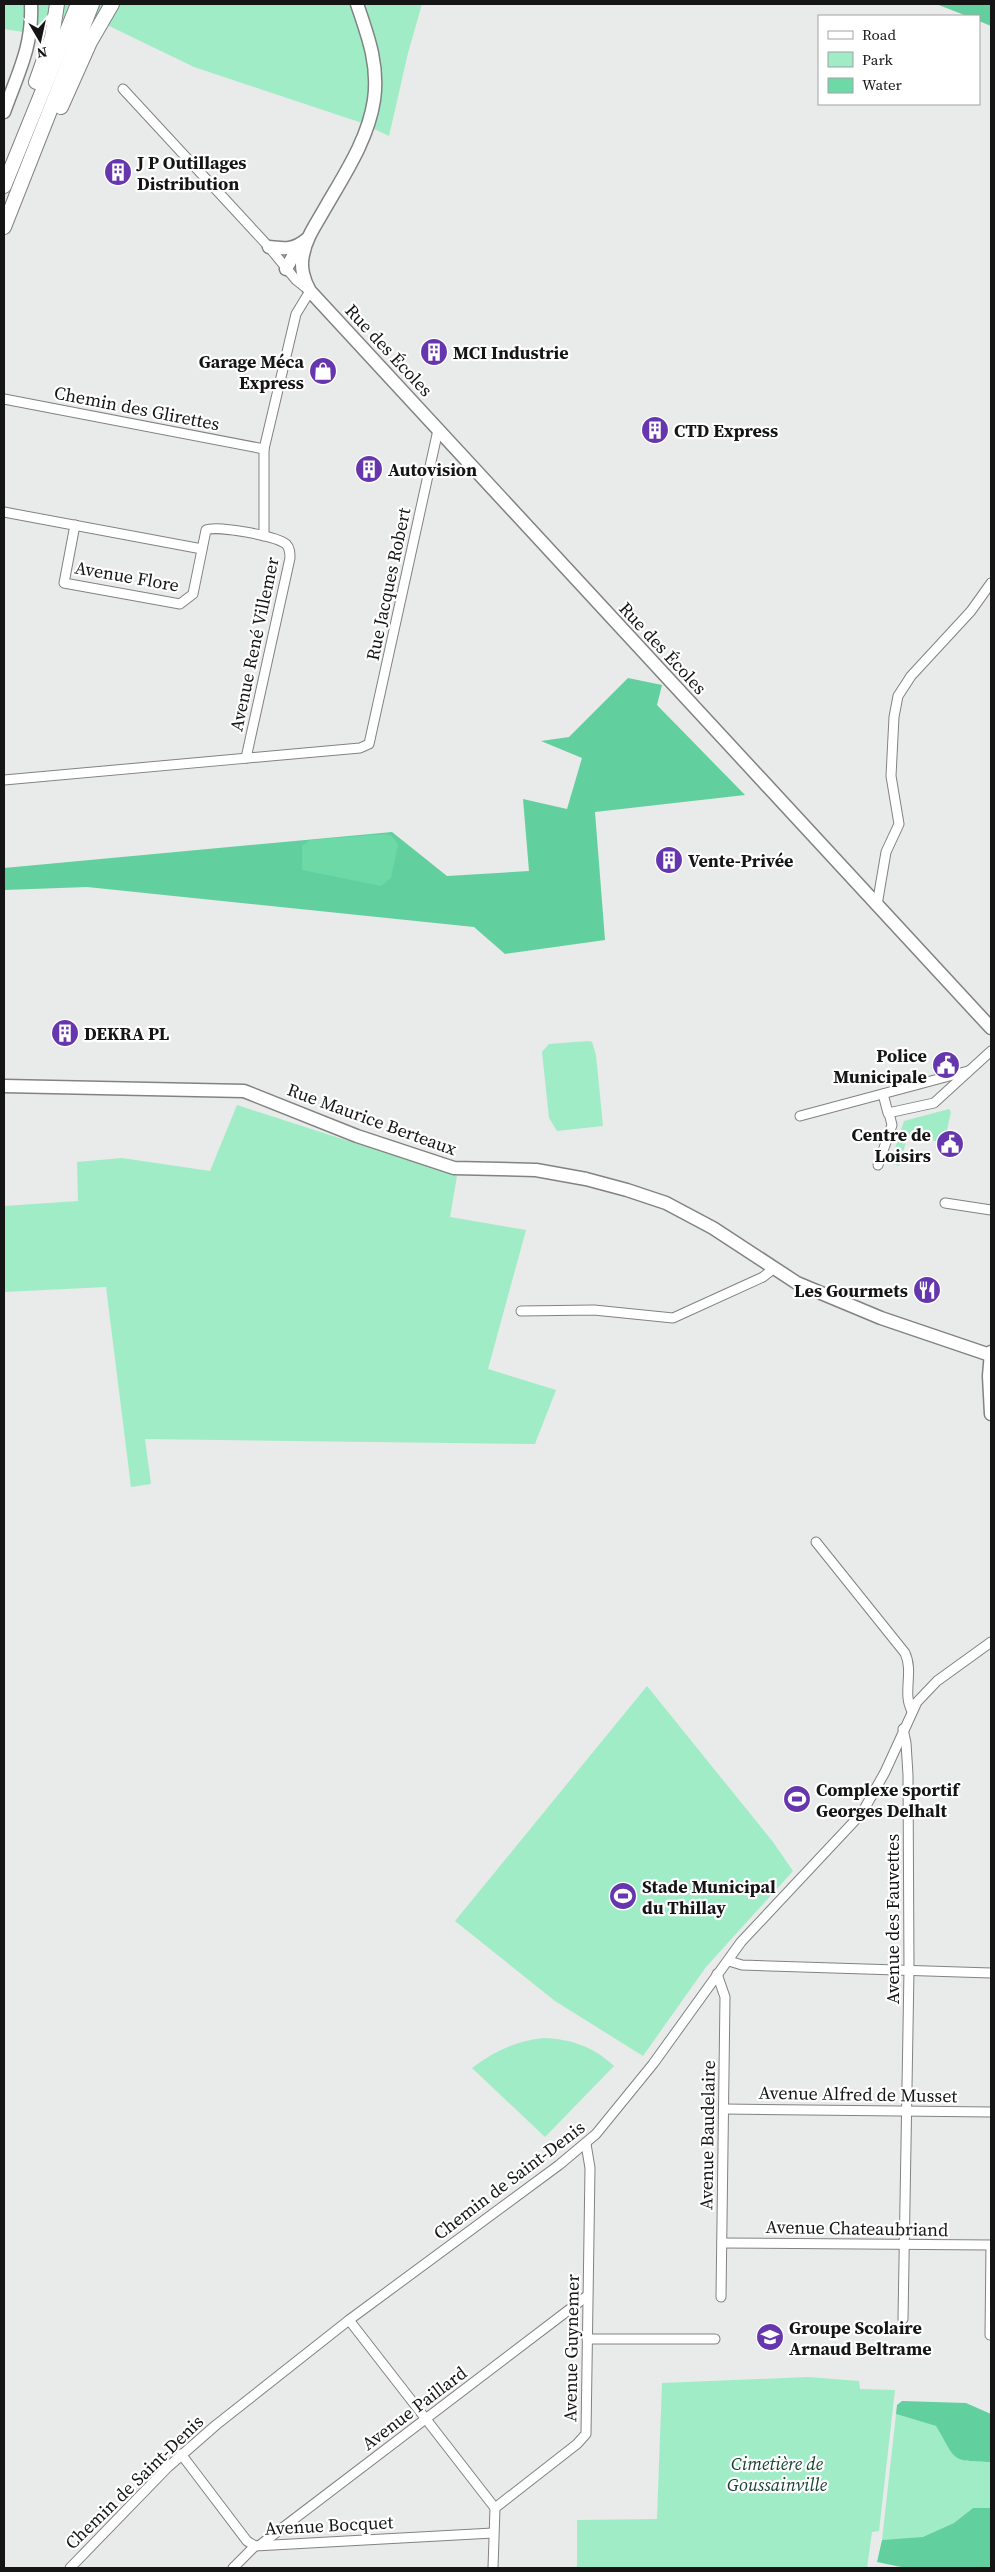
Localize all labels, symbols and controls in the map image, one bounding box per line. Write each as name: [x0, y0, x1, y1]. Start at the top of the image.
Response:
north arrow: [15, 15, 65, 65]
legend: [818, 15, 980, 105]
text: Road: [862, 24, 896, 45]
text: N: [35, 42, 49, 64]
text: Park: [862, 49, 894, 70]
text: Water: [862, 74, 903, 95]
place label: J P Outillages Distribution: [136, 150, 246, 196]
building icon: J P Outillages Distribution: [103, 157, 133, 187]
street label: Rue des Écoles: [340, 298, 439, 402]
building icon: MCI Industrie: [419, 337, 449, 367]
place label: MCI Industrie: [453, 340, 569, 365]
place label: Garage Méca Express: [199, 349, 304, 395]
shop icon: Garage Méca Express: [308, 356, 338, 386]
street label: Chemin des Glirettes: [52, 380, 222, 436]
building icon: CTD Express: [640, 415, 670, 445]
place label: CTD Express: [674, 418, 778, 443]
building icon: Autovision: [354, 454, 384, 484]
place label: Autovision: [388, 457, 477, 482]
street label: Rue Jacques Robert: [360, 505, 416, 663]
street label: Avenue René Villemer: [223, 554, 285, 733]
street label: Avenue Flore: [73, 555, 181, 597]
street label: Rue des Écoles: [614, 596, 713, 700]
building icon: Vente-Privée: [654, 845, 684, 875]
place label: Vente-Privée: [688, 848, 793, 873]
building icon: DEKRA PL: [50, 1018, 80, 1048]
place label: DEKRA PL: [84, 1021, 170, 1046]
place label: Police Municipale: [833, 1043, 927, 1089]
public building icon: Police Municipale: [931, 1050, 961, 1080]
street label: Rue Maurice Berteaux: [284, 1077, 461, 1161]
place label: Centre de Loisirs: [852, 1122, 931, 1168]
public building icon: Centre de Loisirs: [935, 1129, 965, 1159]
restaurant icon: Les Gourmets: [912, 1275, 942, 1305]
place label: Les Gourmets: [794, 1278, 908, 1303]
place label: Complexe sportif Georges Delhalt: [816, 1777, 961, 1823]
sports icon: Complexe sportif Georges Delhalt: [782, 1784, 812, 1814]
street label: Avenue des Fauvettes: [880, 1834, 905, 2004]
place label: Stade Municipal du Thillay: [642, 1874, 776, 1920]
sports icon: Stade Municipal du Thillay: [608, 1881, 638, 1911]
street label: Avenue Baudelaire: [693, 2060, 721, 2210]
street label: Avenue Alfred de Musset: [759, 2080, 958, 2108]
street label: Chemin de Saint-Denis: [428, 2115, 590, 2245]
street label: Avenue Chateaubriand: [765, 2214, 949, 2242]
street label: Avenue Guynemer: [557, 2273, 585, 2422]
place label: Groupe Scolaire Arnaud Beltrame: [789, 2315, 932, 2361]
school or university icon: Groupe Scolaire Arnaud Beltrame: [755, 2322, 785, 2352]
street label: Avenue Paillard: [356, 2360, 472, 2456]
street label: Chemin de Saint-Denis: [59, 2409, 209, 2555]
park label: Cimetière de Goussainville: [727, 2451, 828, 2497]
street label: Avenue Bocquet: [264, 2509, 394, 2541]

